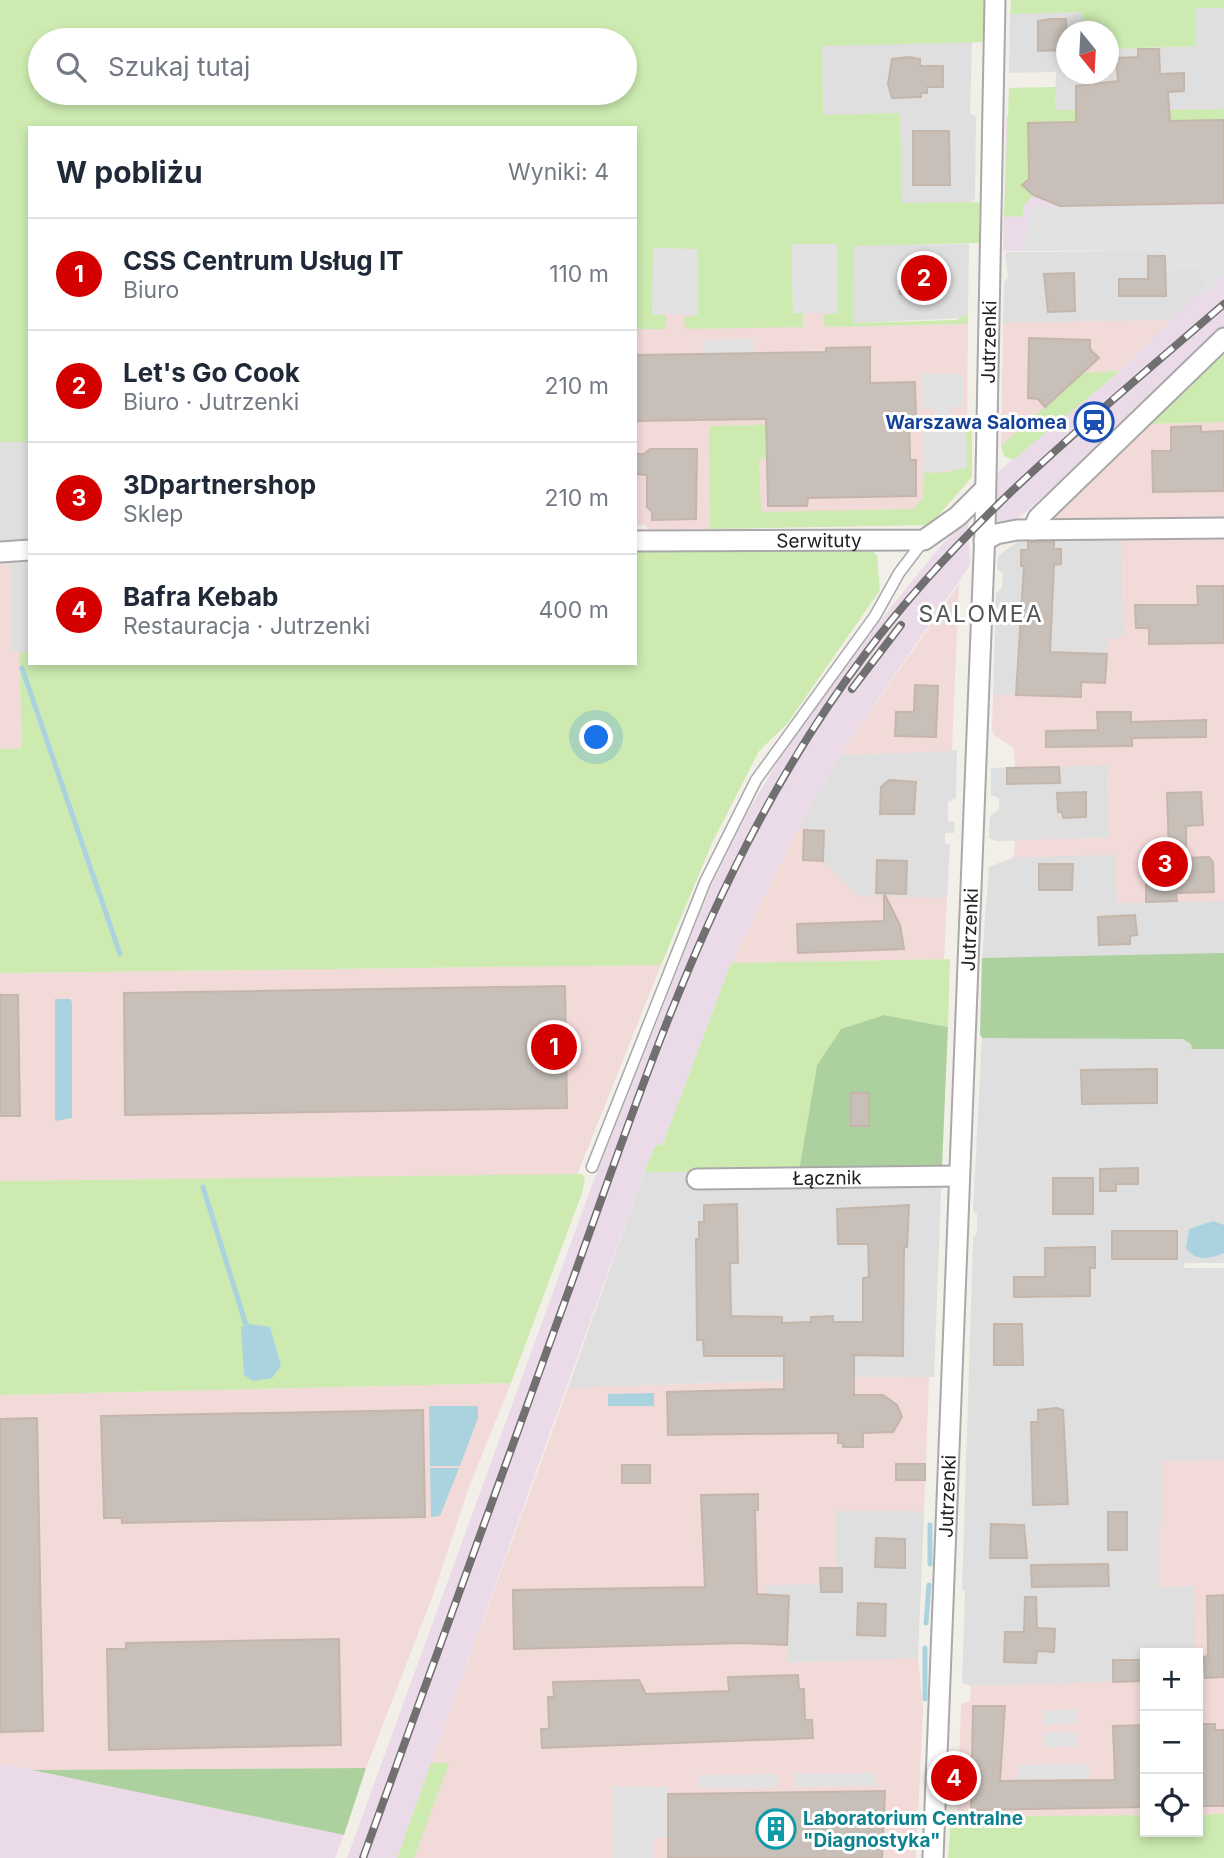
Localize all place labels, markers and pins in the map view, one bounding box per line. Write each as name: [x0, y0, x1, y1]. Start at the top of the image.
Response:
pin: 2: [901, 252, 947, 304]
station icon: Warszawa Salomea: [1073, 401, 1115, 443]
place label: Warszawa Salomea: [885, 411, 1067, 434]
pin: 3: [1142, 838, 1188, 890]
pin: 1: [531, 1021, 577, 1073]
pin: 4: [931, 1752, 977, 1804]
place label: Laboratorium Centralne "Diagnostyka": [803, 1807, 1023, 1852]
building icon: Laboratorium Centralne "Diagnostyka": [755, 1808, 797, 1850]

